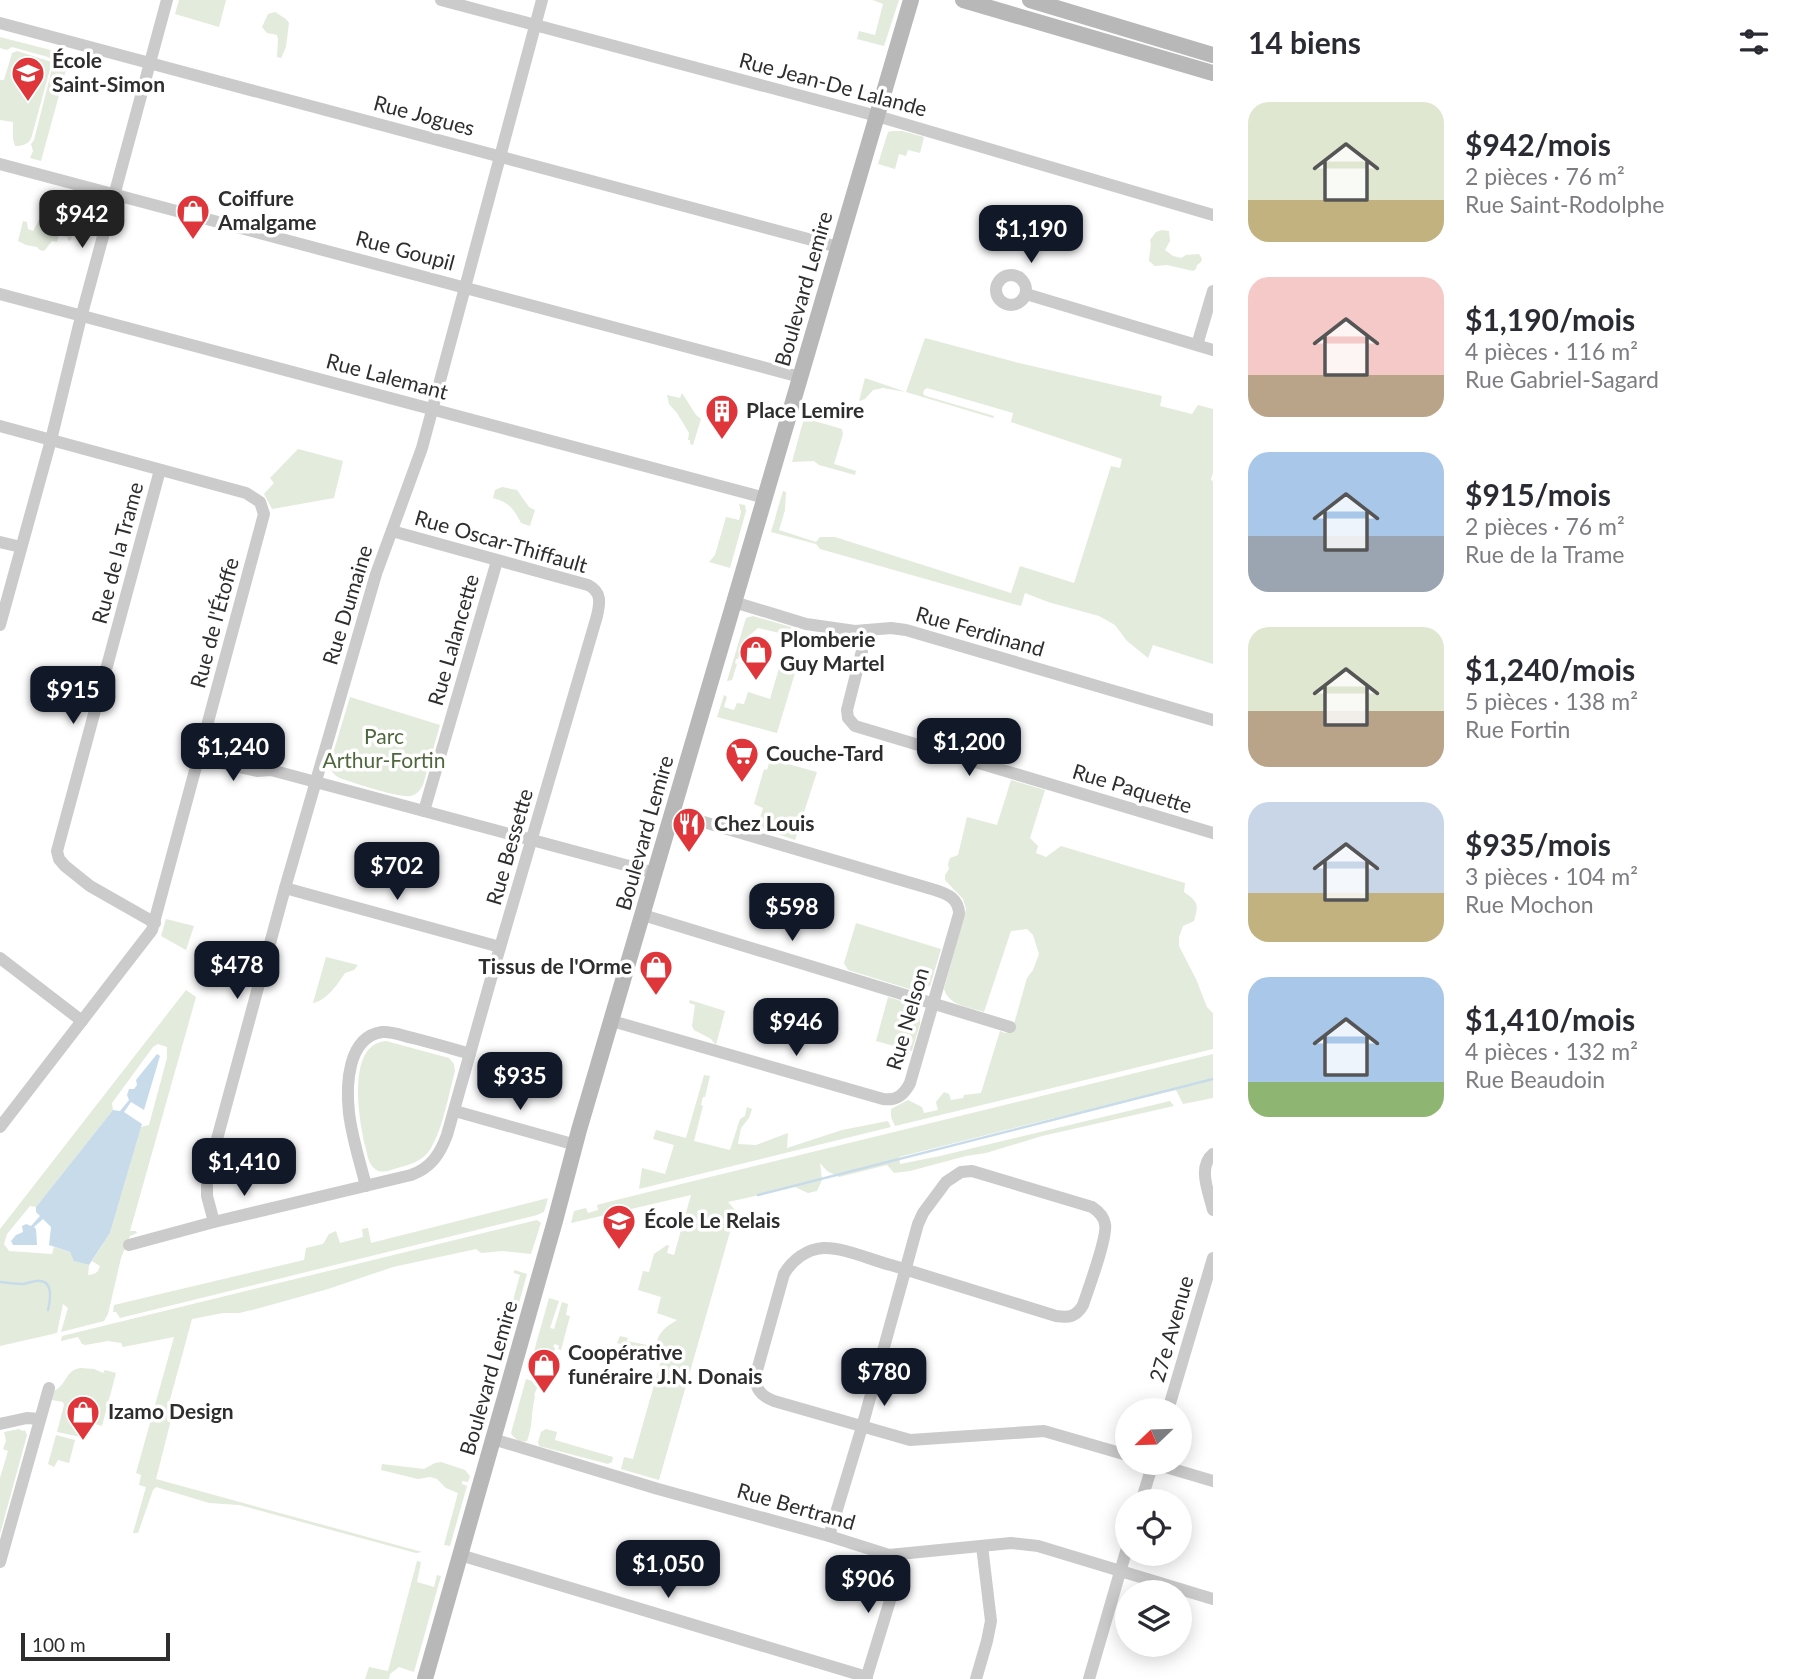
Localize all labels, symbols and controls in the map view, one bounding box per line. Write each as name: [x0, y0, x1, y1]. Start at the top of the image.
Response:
icon: filters: [1735, 23, 1773, 61]
text: 14 biens: [1248, 24, 1361, 60]
street label: Rue Jean-De Lalande: [737, 46, 930, 121]
place label: École Saint-Simon: [52, 47, 165, 96]
school or university icon: École Saint-Simon: [9, 54, 47, 103]
street label: Rue Jogues: [371, 89, 478, 140]
text: $942/mois: [1465, 126, 1611, 162]
icon: home: [1304, 130, 1388, 214]
text: 2 pièces · 76 m²: [1465, 162, 1625, 190]
place label: Coiffure Amalgame: [217, 185, 317, 234]
pin: $942: [41, 190, 123, 250]
text: Rue Saint-Rodolphe: [1465, 190, 1664, 218]
shop icon: Coiffure Amalgame: [174, 192, 212, 241]
text: $942: [55, 199, 109, 227]
pin: $1,190: [974, 205, 1088, 265]
street label: Boulevard Lemire: [768, 208, 837, 369]
text: $1,190: [995, 214, 1067, 242]
street label: Rue Goupil: [353, 224, 458, 275]
text: $1,190/mois: [1465, 301, 1635, 337]
icon: home: [1304, 305, 1388, 389]
text: 4 pièces · 116 m²: [1465, 337, 1638, 365]
street label: Rue Lalemant: [324, 347, 451, 404]
text: Rue Gabriel-Sagard: [1465, 365, 1659, 393]
building icon: Place Lemire: [703, 392, 741, 441]
place label: Place Lemire: [746, 397, 864, 422]
text: $915/mois: [1465, 476, 1611, 512]
street label: Rue de la Trame: [86, 479, 147, 626]
icon: home: [1304, 480, 1388, 564]
street label: Rue Oscar-Thiffault: [412, 504, 591, 577]
text: 2 pièces · 76 m²: [1465, 512, 1625, 540]
text: Rue de la Trame: [1465, 540, 1625, 568]
street label: Rue Dumaine: [316, 542, 377, 667]
street label: Rue de l'Étoffe: [184, 555, 243, 691]
street label: Rue Lalancette: [422, 571, 483, 708]
street label: Rue Ferdinand: [913, 600, 1048, 661]
place label: Plomberie Guy Martel: [780, 626, 885, 675]
shop icon: Plomberie Guy Martel: [737, 633, 775, 682]
text: $1,240/mois: [1465, 651, 1635, 687]
icon: home: [1304, 655, 1388, 739]
pin: $915: [32, 666, 114, 726]
text: $915: [46, 675, 100, 703]
text: 5 pièces · 138 m²: [1465, 687, 1638, 715]
text: Rue Fortin: [1465, 715, 1570, 743]
pin: $1,200: [912, 718, 1026, 778]
park label: Parc Arthur-Fortin: [323, 723, 445, 772]
pin: $1,240: [176, 724, 290, 783]
text: $1,200: [933, 727, 1005, 755]
text: $1,240: [197, 732, 269, 760]
supermarket icon: Couche-Tard: [723, 735, 761, 784]
place label: Couche-Tard: [766, 740, 884, 765]
street label: Boulevard Lemire: [609, 752, 678, 913]
street label: Rue Paquette: [1070, 758, 1195, 818]
street label: Rue Bessette: [480, 785, 537, 908]
restaurant icon: Chez Louis: [670, 805, 708, 854]
place label: Chez Louis: [714, 810, 815, 835]
text: $935/mois: [1465, 826, 1611, 862]
icon: home: [1304, 830, 1388, 914]
pin: $702: [356, 842, 438, 902]
text: $702: [370, 851, 424, 879]
text: 3 pièces · 104 m²: [1465, 862, 1638, 890]
pin: $598: [751, 884, 833, 943]
text: Rue Mochon: [1465, 890, 1594, 918]
text: $598: [765, 892, 819, 920]
pin: $478: [196, 942, 278, 1001]
shop icon: Tissus de l'Orme: [637, 948, 675, 997]
text: $478: [210, 950, 264, 978]
place label: Tissus de l'Orme: [478, 953, 632, 978]
street label: Rue Nelson: [880, 964, 933, 1073]
pin: $946: [755, 998, 837, 1058]
text: $1,410/mois: [1465, 1001, 1635, 1037]
icon: home: [1304, 1005, 1388, 1089]
text: $946: [769, 1007, 823, 1035]
text: 4 pièces · 132 m²: [1465, 1037, 1638, 1065]
pin: $935: [479, 1052, 561, 1112]
text: $935: [493, 1061, 547, 1089]
text: Rue Beaudoin: [1465, 1065, 1605, 1093]
pin: $1,410: [187, 1138, 301, 1198]
text: $1,410: [208, 1147, 280, 1175]
school or university icon: École Le Relais: [600, 1202, 638, 1251]
place label: École Le Relais: [644, 1207, 780, 1232]
street label: 27e Avenue: [1143, 1272, 1198, 1385]
street label: Boulevard Lemire: [453, 1297, 522, 1458]
place label: Coopérative funéraire J.N. Donais: [568, 1339, 763, 1388]
shop icon: Coopérative funéraire J.N. Donais: [525, 1346, 563, 1395]
pin: $780: [843, 1348, 925, 1408]
text: $780: [857, 1357, 911, 1385]
shop icon: Izamo Design: [64, 1393, 102, 1442]
place label: Izamo Design: [108, 1398, 234, 1423]
north arrow: [1115, 1398, 1192, 1475]
map controls: [1115, 1398, 1192, 1657]
street label: Rue Bertrand: [734, 1477, 858, 1534]
button: locate: [1115, 1489, 1192, 1566]
pin: $1,050: [611, 1540, 725, 1600]
text: $1,050: [632, 1549, 704, 1577]
pin: $906: [827, 1556, 909, 1615]
text: $906: [841, 1564, 895, 1592]
button: layers: [1115, 1580, 1192, 1657]
scale bar: [21, 1630, 170, 1662]
text: 100 m: [32, 1633, 86, 1656]

